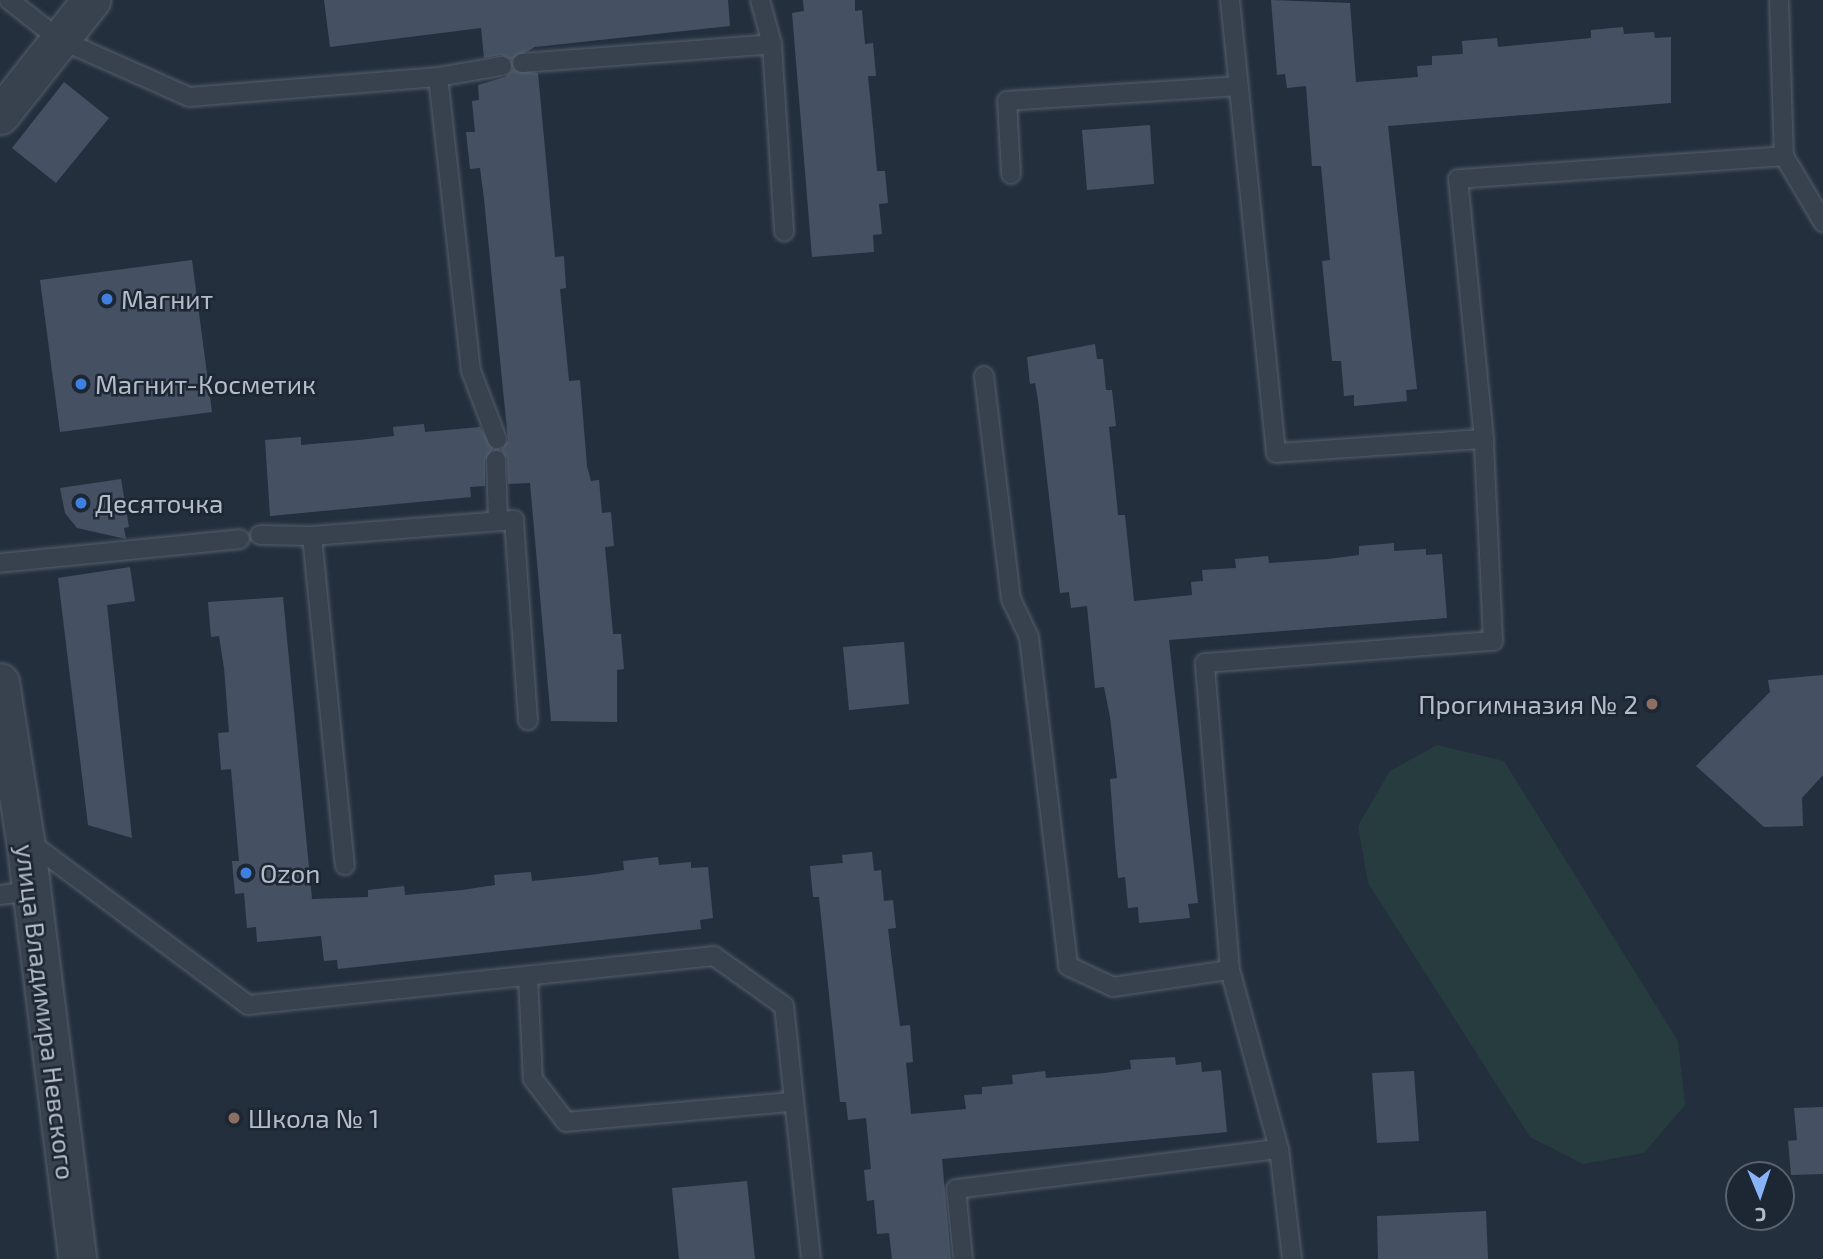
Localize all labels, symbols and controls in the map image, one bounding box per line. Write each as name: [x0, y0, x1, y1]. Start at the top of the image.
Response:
place label: Магнит: [121, 283, 213, 315]
marker: Магнит: [99, 291, 115, 307]
place label: Магнит-Косметик: [95, 368, 316, 400]
marker: Магнит-Косметик: [73, 376, 89, 392]
place label: Десяточка: [95, 487, 223, 519]
marker: Десяточка: [73, 495, 89, 511]
place label: Прогимназия № 2: [1418, 688, 1638, 720]
marker: Прогимназия № 2: [1644, 696, 1660, 712]
street label: улица Владимира Невского: [10, 842, 82, 1182]
place label: Ozon: [260, 857, 320, 889]
marker: Ozon: [238, 865, 254, 881]
place label: Школа № 1: [248, 1102, 379, 1134]
marker: Школа № 1: [226, 1110, 242, 1126]
north arrow: [1725, 1161, 1795, 1231]
text: С: [1755, 1204, 1767, 1227]

